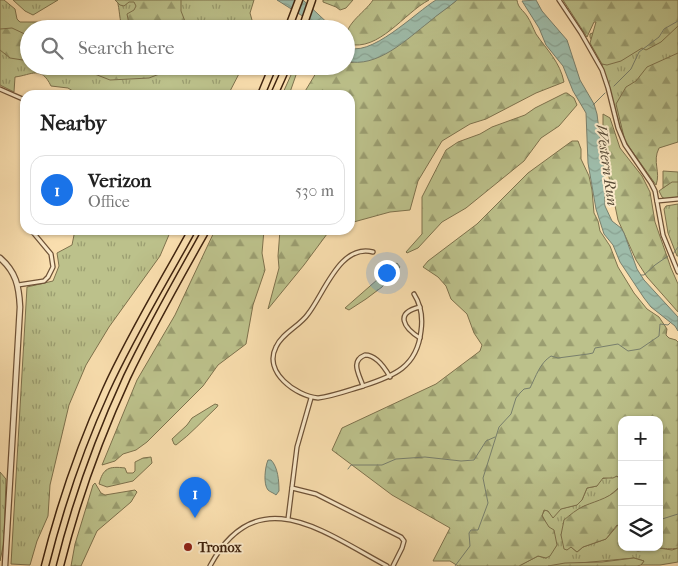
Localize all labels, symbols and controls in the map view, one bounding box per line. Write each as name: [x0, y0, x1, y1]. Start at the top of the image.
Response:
search box: [20, 20, 355, 75]
icon: search: [38, 34, 66, 62]
text: Search here: [78, 37, 174, 59]
text: Nearby: [40, 111, 106, 135]
water label: Western Run: [592, 123, 622, 207]
text: Verizon: [88, 170, 151, 192]
text: 1: [54, 181, 60, 200]
text: 530 m: [295, 181, 334, 200]
text: Office: [88, 192, 130, 211]
your location: [374, 260, 400, 286]
map controls: [618, 416, 663, 551]
button: +: [618, 416, 663, 461]
button: −: [618, 461, 663, 506]
pin: 1: [179, 477, 211, 518]
button: layers: [618, 506, 663, 551]
place label: Tronox: [197, 539, 242, 556]
marker: Tronox: [182, 541, 194, 553]

